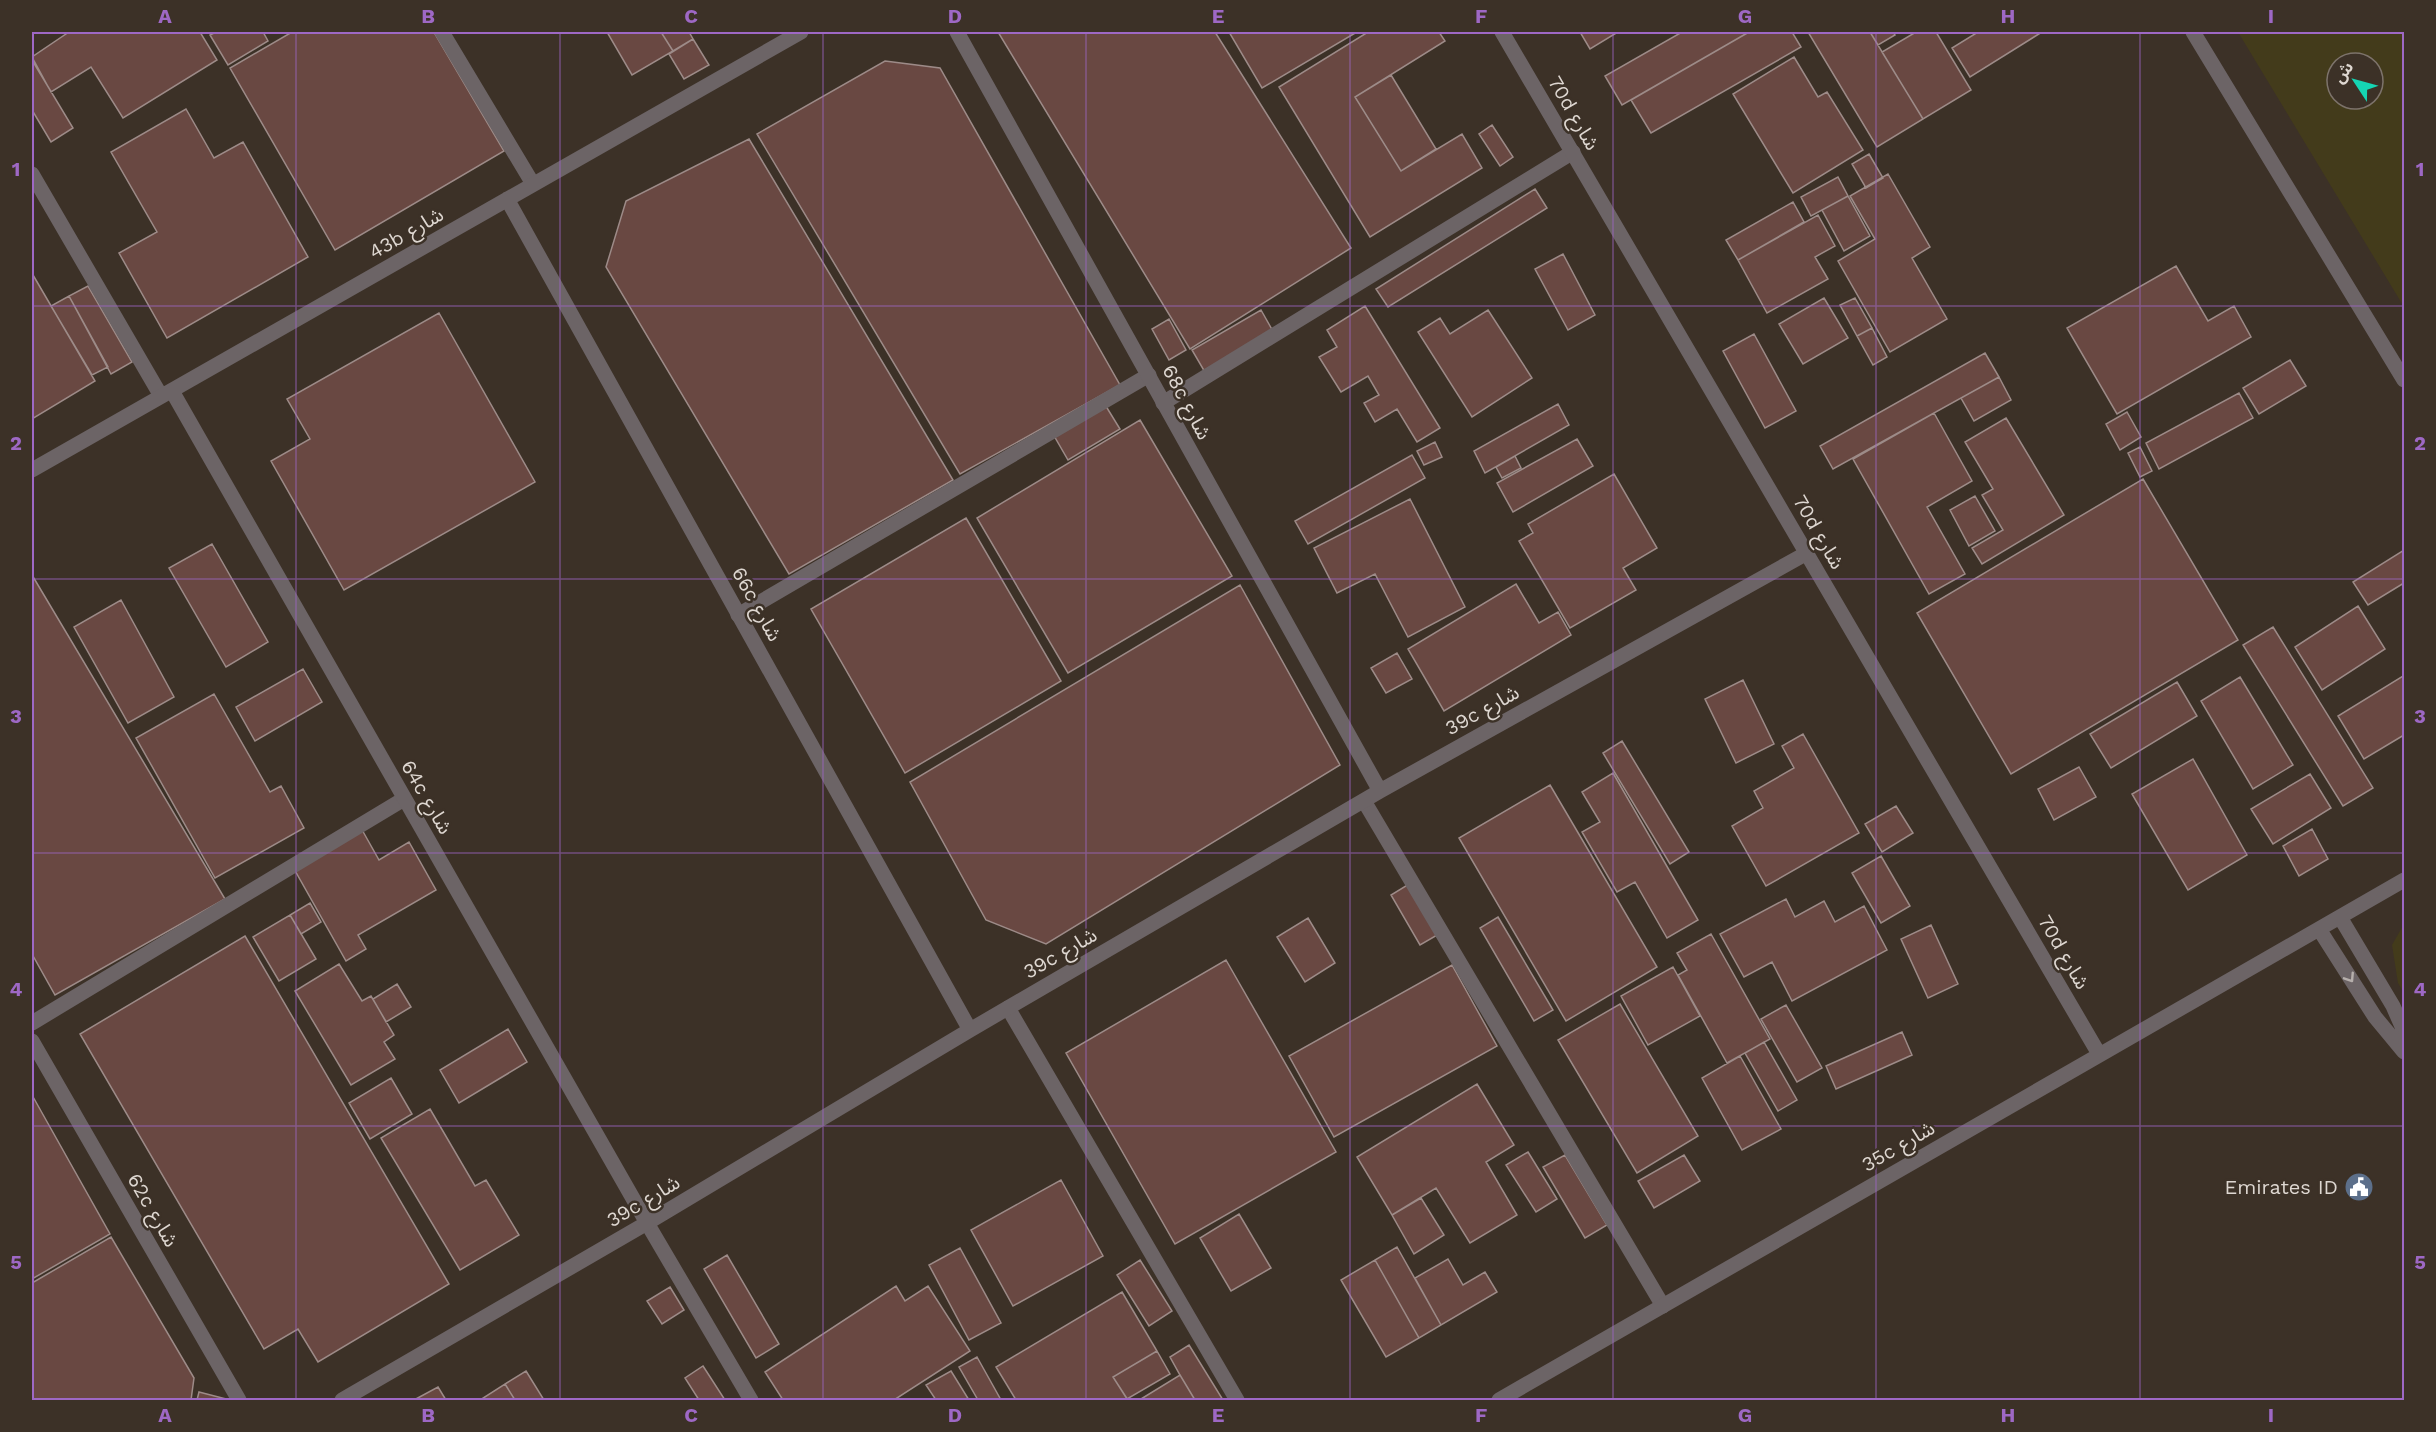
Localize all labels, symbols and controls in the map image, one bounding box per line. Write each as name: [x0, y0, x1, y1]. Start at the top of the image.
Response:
text: A: [158, 4, 172, 28]
text: B: [421, 4, 435, 28]
text: C: [684, 4, 698, 28]
text: D: [948, 4, 962, 28]
text: E: [1212, 4, 1224, 28]
text: F: [1475, 4, 1487, 28]
text: G: [1738, 4, 1752, 28]
text: H: [2001, 4, 2015, 28]
text: I: [2268, 4, 2274, 28]
north arrow: [2325, 51, 2385, 111]
text: ش: [2329, 58, 2357, 87]
street label: 70d شارع: [1541, 72, 1605, 156]
text: 1: [12, 157, 20, 181]
text: 1: [2416, 157, 2424, 181]
street label: 43b شارع: [364, 202, 449, 267]
street label: 68c شارع: [1155, 360, 1217, 445]
text: 2: [10, 431, 22, 455]
text: 2: [2414, 431, 2426, 455]
street label: 70d شارع: [1786, 491, 1850, 575]
street label: 66c شارع: [724, 563, 787, 647]
street label: 39c شارع: [1441, 680, 1525, 743]
text: 3: [10, 704, 22, 728]
text: 3: [2414, 704, 2426, 728]
street label: 64c شارع: [394, 756, 458, 840]
street label: 70d شارع: [2031, 911, 2095, 995]
street label: 39c شارع: [1019, 922, 1103, 986]
one-way arrow: [2343, 971, 2354, 982]
text: 4: [10, 977, 23, 1001]
text: 4: [2414, 977, 2427, 1001]
street label: 35c شارع: [1857, 1116, 1940, 1179]
street label: 62c شارع: [120, 1169, 184, 1252]
street label: 39c شارع: [602, 1170, 685, 1235]
public building icon: Emirates ID: [2343, 1171, 2375, 1203]
place label: Emirates ID: [2224, 1175, 2338, 1199]
text: 5: [10, 1250, 22, 1274]
text: 5: [2414, 1250, 2426, 1274]
text: A: [158, 1403, 172, 1427]
text: B: [421, 1403, 435, 1427]
text: C: [684, 1403, 698, 1427]
text: D: [948, 1403, 962, 1427]
text: E: [1212, 1403, 1224, 1427]
text: F: [1475, 1403, 1487, 1427]
text: G: [1738, 1403, 1752, 1427]
text: H: [2001, 1403, 2015, 1427]
text: I: [2268, 1403, 2274, 1427]

